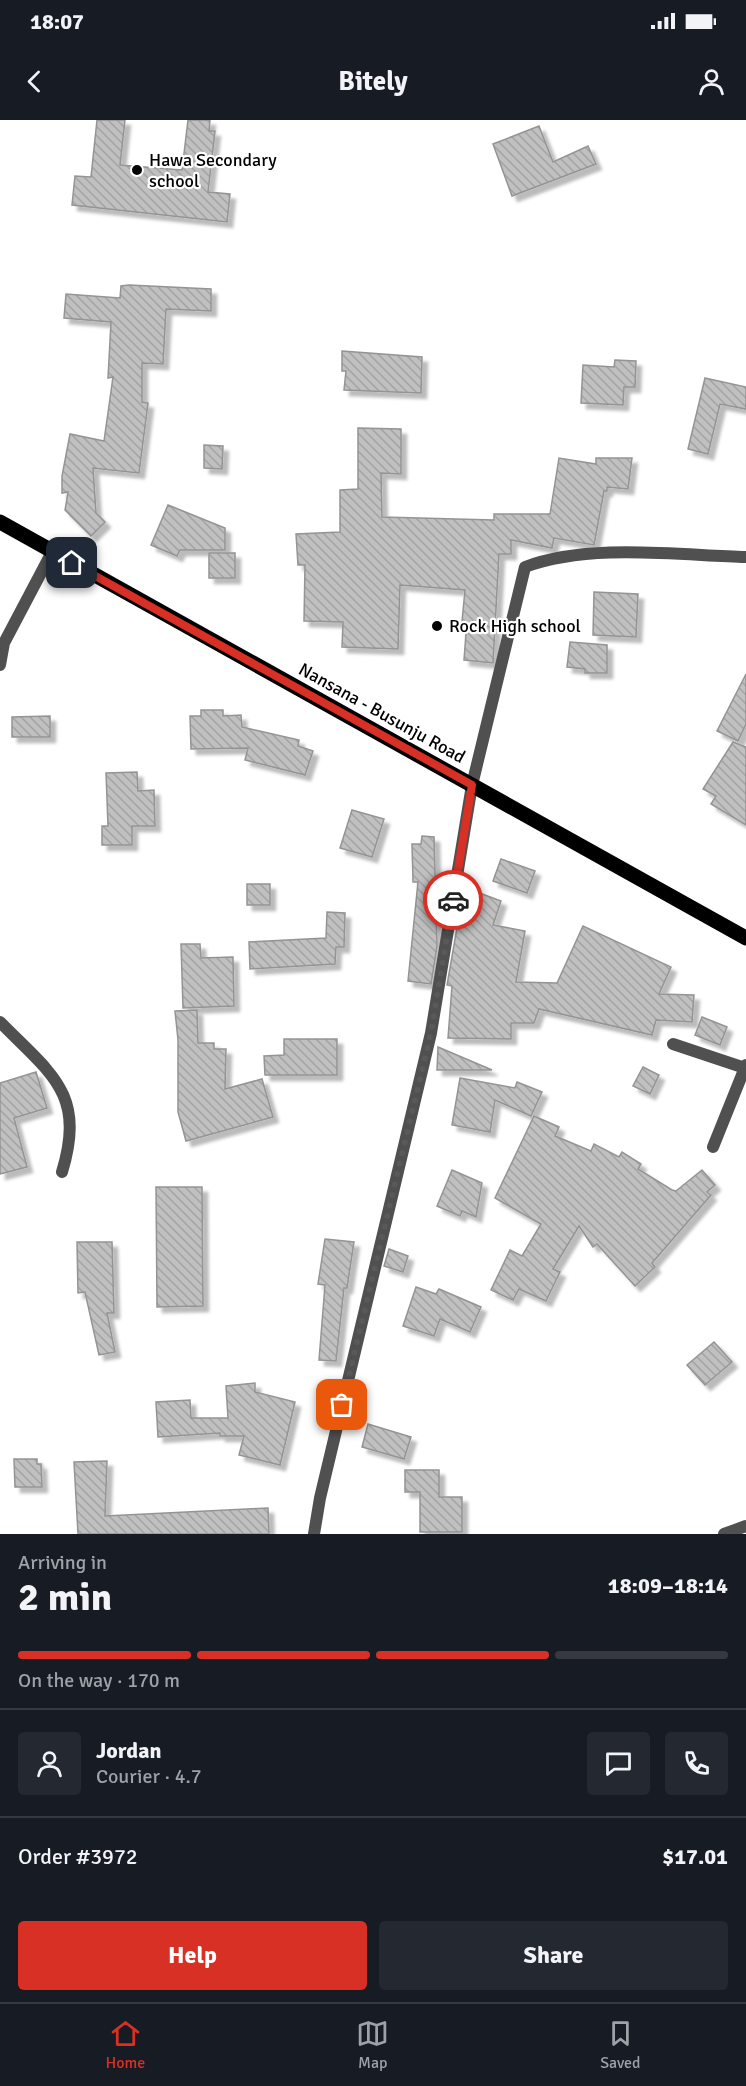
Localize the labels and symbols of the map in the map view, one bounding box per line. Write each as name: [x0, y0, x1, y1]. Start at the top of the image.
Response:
place label: Hawa Secondary school: [149, 149, 277, 192]
marker: Hawa Secondary school: [130, 163, 144, 177]
pin: [46, 537, 97, 588]
place label: Rock High school: [449, 615, 581, 637]
marker: Rock High school: [430, 619, 444, 633]
street label: Nansana - Busunju Road: [295, 658, 469, 768]
courier: [423, 870, 483, 930]
pin: [316, 1379, 367, 1430]

